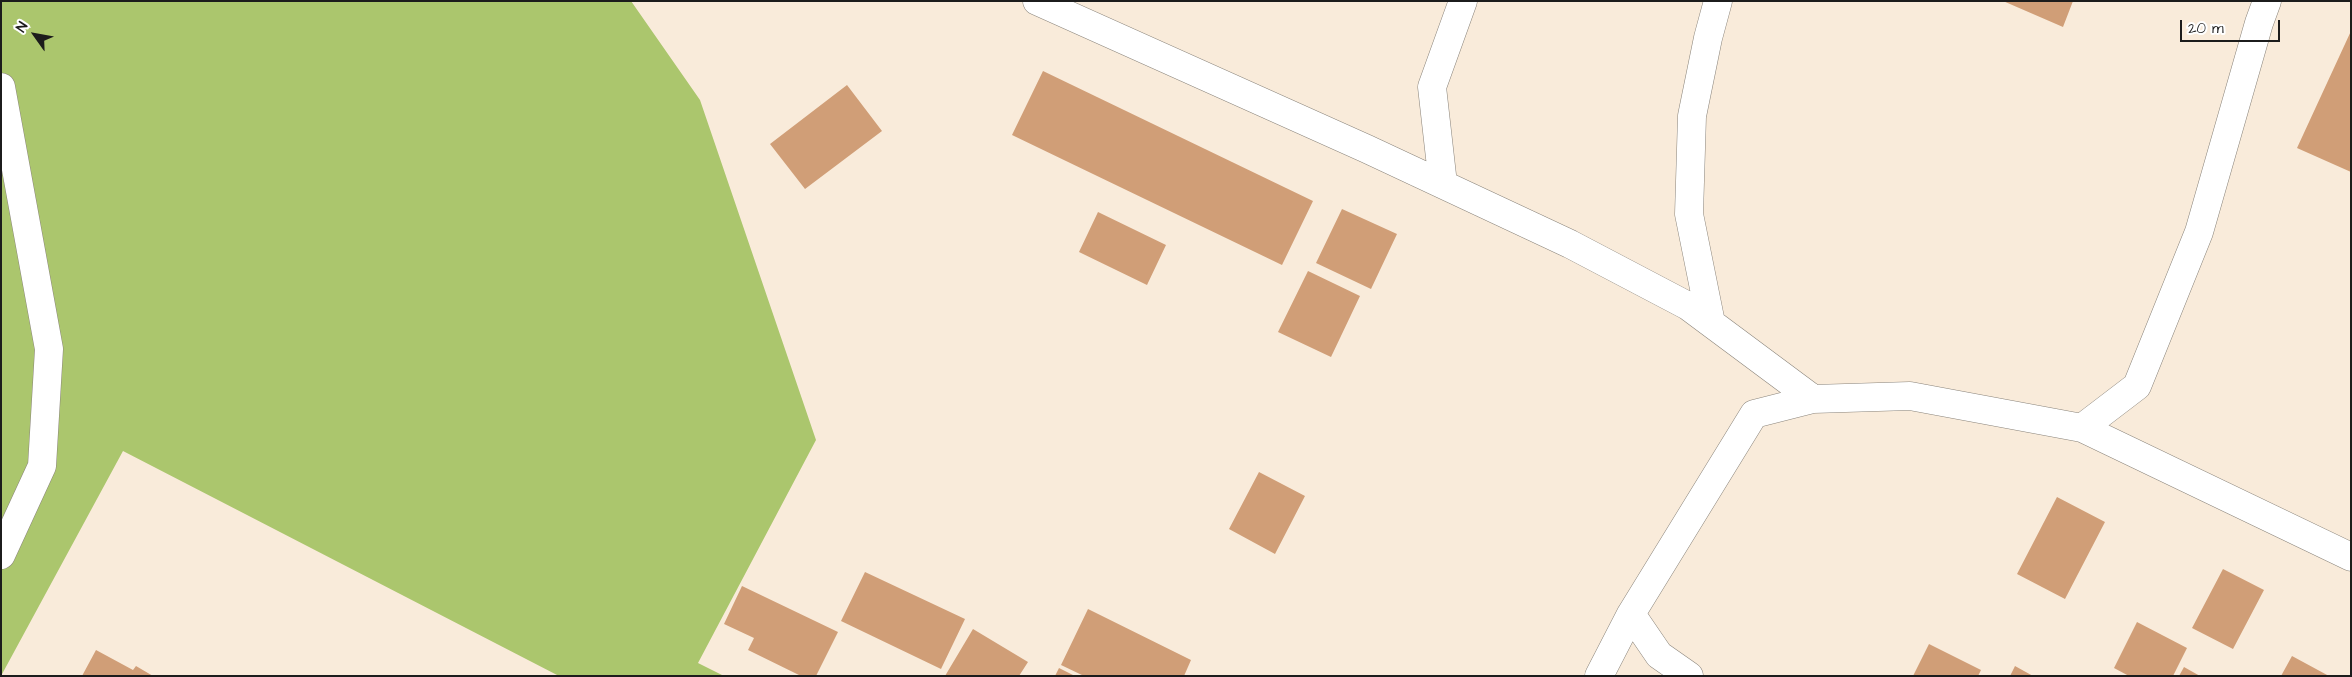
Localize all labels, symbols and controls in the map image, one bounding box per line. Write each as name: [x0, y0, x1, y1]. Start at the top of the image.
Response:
north arrow: [10, 10, 60, 60]
scale bar: [2182, 10, 2282, 42]
text: N: [11, 18, 33, 36]
text: 20 m: [2188, 18, 2224, 39]

